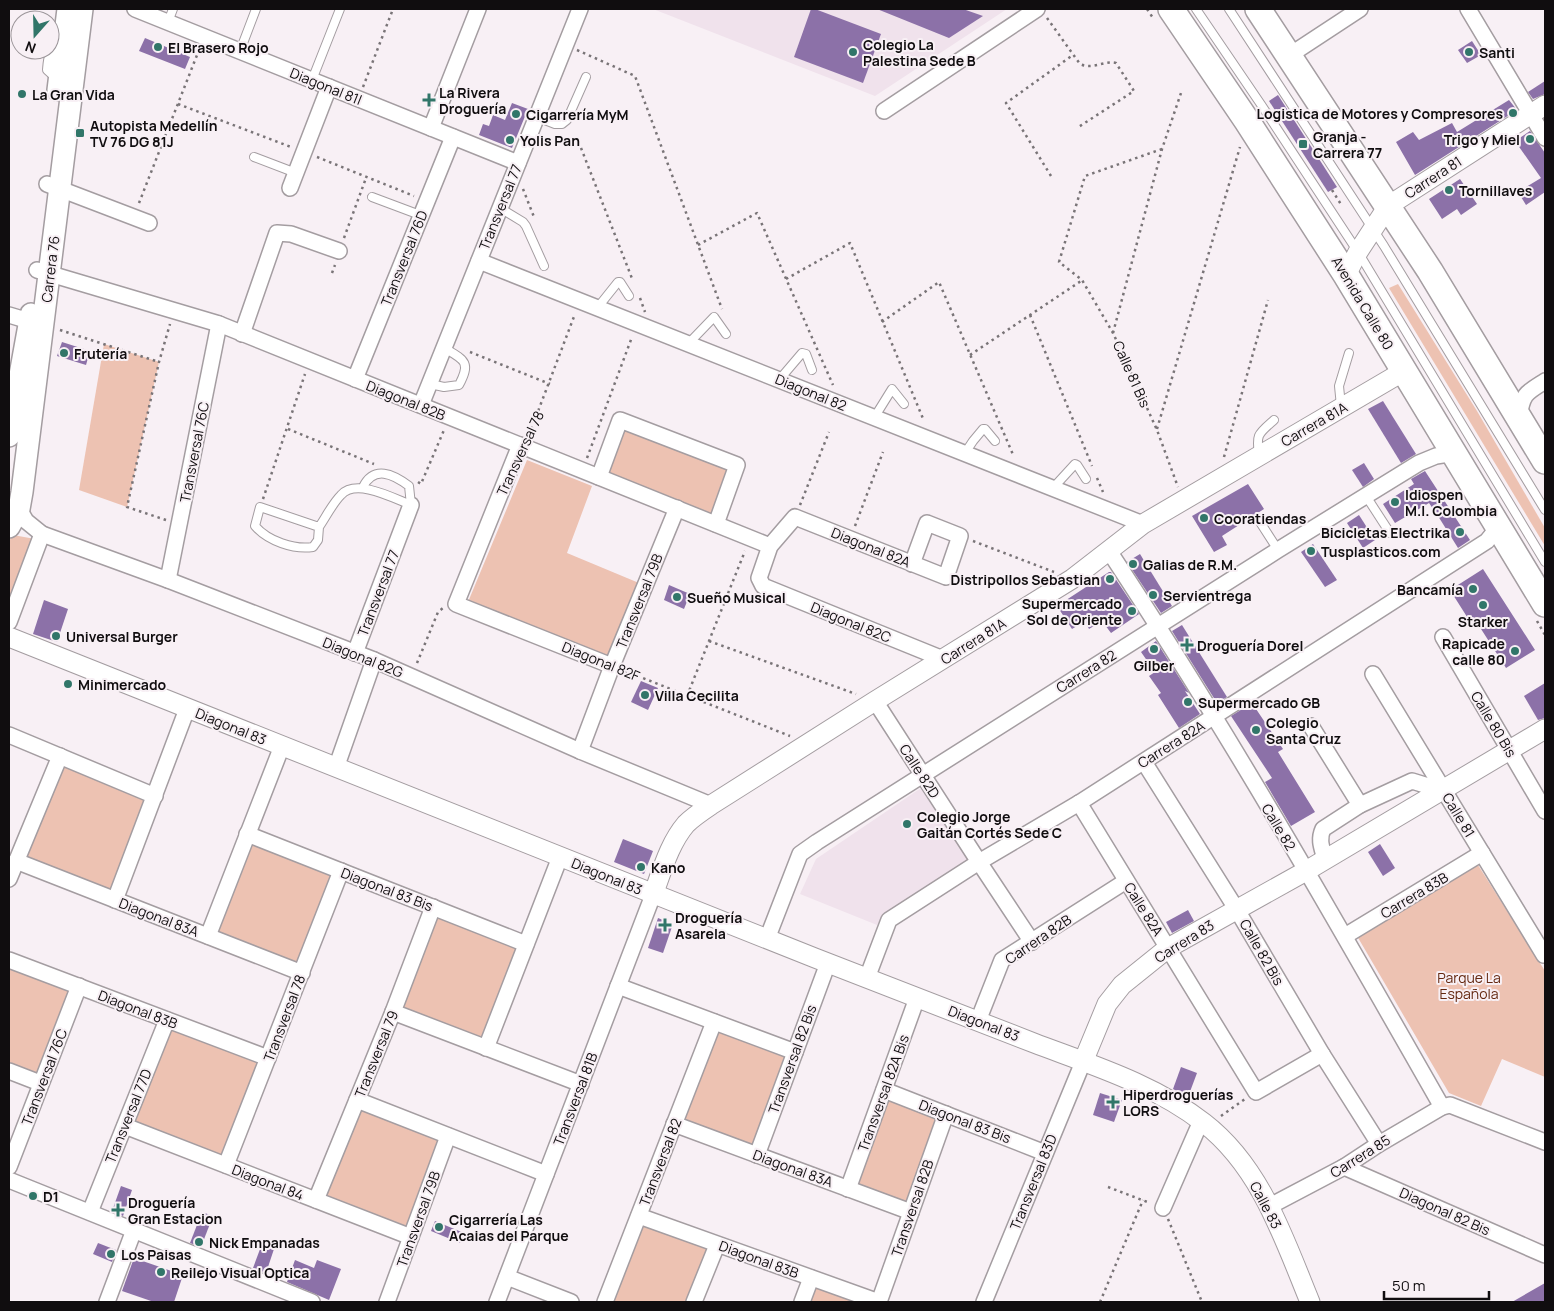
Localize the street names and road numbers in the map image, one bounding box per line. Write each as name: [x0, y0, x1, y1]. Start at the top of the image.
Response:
street label: Diagonal 81I: [287, 63, 365, 109]
street label: Carrera 81: [1401, 151, 1465, 203]
street label: Transversal 77: [474, 161, 526, 253]
street label: Transversal 76D: [376, 207, 432, 309]
street label: Carrera 76: [36, 235, 64, 303]
street label: Avenida Calle 80: [1328, 253, 1398, 353]
street label: Calle 81 Bis: [1109, 338, 1155, 410]
street label: Diagonal 82: [773, 369, 849, 415]
street label: Diagonal 82B: [364, 375, 449, 425]
street label: Carrera 81A: [1277, 397, 1351, 451]
street label: Transversal 76C: [175, 400, 213, 504]
street label: Transversal 78: [492, 407, 548, 499]
street label: Diagonal 82A: [829, 522, 914, 572]
street label: Transversal 77: [353, 547, 403, 639]
street label: Transversal 79B: [611, 550, 667, 651]
street label: Diagonal 82C: [808, 597, 894, 647]
street label: Carrera 81A: [937, 613, 1009, 669]
street label: Diagonal 82G: [320, 632, 406, 682]
street label: Diagonal 82F: [559, 637, 643, 685]
street label: Carrera 82: [1052, 645, 1120, 697]
street label: Calle 80 Bis: [1467, 687, 1521, 761]
street label: Diagonal 83: [193, 703, 269, 749]
street label: Carrera 82A: [1134, 716, 1208, 772]
street label: Calle 82D: [895, 740, 945, 802]
street label: Calle 81: [1438, 789, 1480, 841]
street label: Calle 82: [1258, 800, 1300, 854]
street label: Diagonal 83: [569, 853, 645, 899]
street label: Diagonal 83 Bis: [338, 863, 436, 915]
street label: Carrera 83B: [1377, 867, 1452, 923]
street label: Calle 82A: [1120, 879, 1168, 940]
street label: Diagonal 83A: [116, 893, 202, 941]
street label: Carrera 82B: [1001, 910, 1075, 968]
street label: Carrera 83: [1150, 915, 1218, 967]
street label: Calle 82 Bis: [1235, 915, 1289, 989]
street label: Transversal 78: [259, 972, 309, 1064]
street label: Diagonal 83B: [96, 985, 181, 1033]
street label: Diagonal 83: [946, 1001, 1022, 1045]
street label: Transversal 82 Bis: [763, 1002, 821, 1116]
street label: Transversal 79: [350, 1008, 402, 1100]
street label: Transversal 76C: [17, 1026, 71, 1128]
street label: Transversal 82A Bis: [853, 1032, 913, 1154]
street label: Transversal 81B: [548, 1049, 602, 1148]
street label: Transversal 77D: [100, 1066, 156, 1166]
street label: Diagonal 83 Bis: [916, 1095, 1014, 1147]
street label: Transversal 82: [635, 1115, 685, 1209]
street label: Carrera 85: [1326, 1130, 1394, 1182]
street label: Transversal 83D: [1005, 1131, 1061, 1233]
street label: Diagonal 83A: [750, 1145, 836, 1191]
street label: Transversal 82B: [887, 1157, 938, 1259]
street label: Diagonal 84: [229, 1160, 307, 1204]
street label: Transversal 79B: [392, 1168, 444, 1270]
street label: Calle 83: [1246, 1178, 1286, 1232]
street label: Diagonal 82 Bis: [1397, 1183, 1493, 1239]
street label: Diagonal 83B: [716, 1236, 802, 1282]

